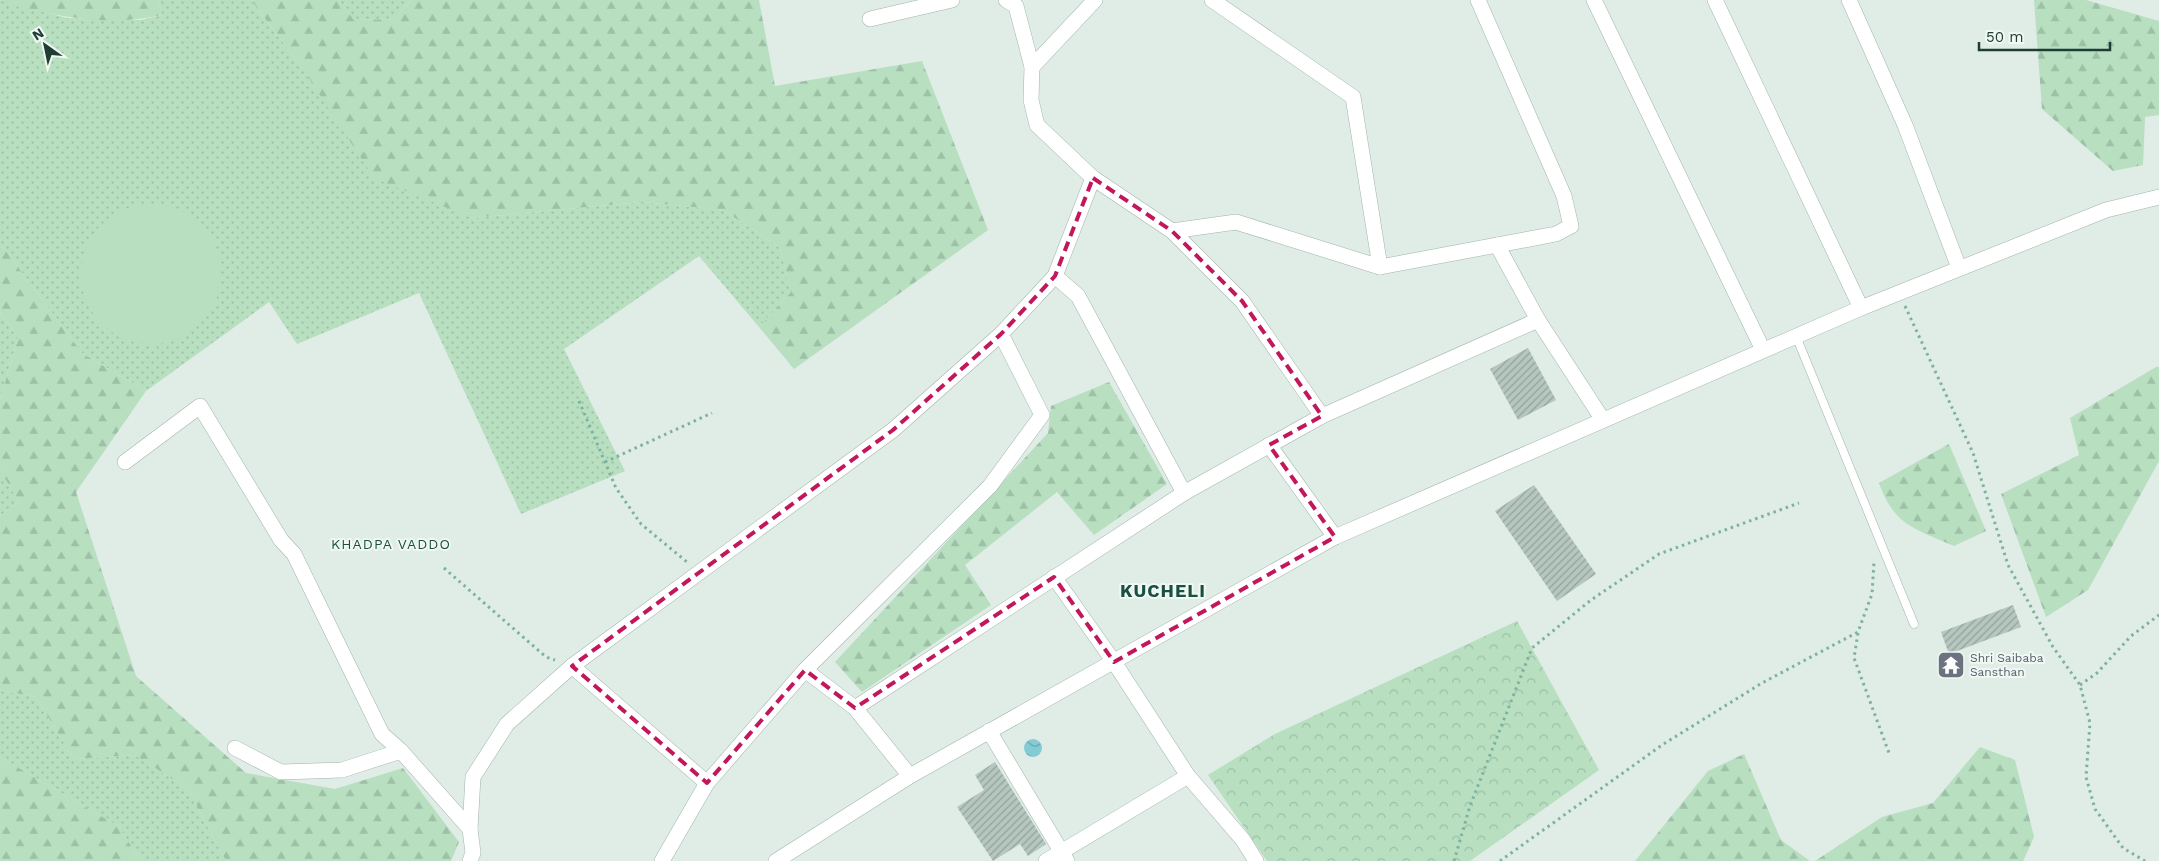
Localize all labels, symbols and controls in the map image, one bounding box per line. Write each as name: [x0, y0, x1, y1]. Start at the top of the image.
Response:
north arrow: [20, 20, 70, 70]
scale bar: [1979, 20, 2110, 52]
text: N: [29, 25, 47, 44]
text: 50 m: [1986, 28, 2023, 46]
district label: KHADPA VADDO: [331, 536, 451, 552]
district label: KUCHELI: [1120, 580, 1206, 601]
temple icon: Shri Saibaba Sansthan: [1936, 650, 1966, 680]
place label: Shri Saibaba Sansthan: [1970, 651, 2044, 679]

